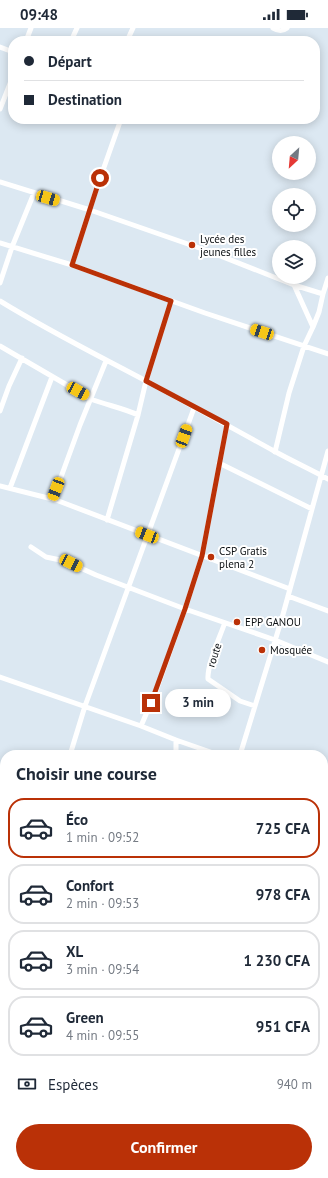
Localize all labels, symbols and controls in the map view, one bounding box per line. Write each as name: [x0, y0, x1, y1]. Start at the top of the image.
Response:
text: 09:48: [20, 5, 58, 24]
text: Départ: [48, 52, 92, 71]
text: Destination: [48, 90, 122, 109]
north arrow: [272, 136, 316, 180]
map controls: [272, 136, 316, 284]
route start: [91, 169, 109, 187]
button: locate: [272, 188, 316, 232]
car: [35, 189, 61, 207]
place label: Lycée des jeunes filles: [200, 232, 257, 259]
marker: Lycée des jeunes filles: [187, 240, 197, 250]
button: layers: [272, 240, 316, 284]
car: [249, 323, 275, 341]
car: [65, 380, 91, 402]
car: [174, 423, 194, 449]
car: [46, 476, 66, 502]
car: [134, 525, 160, 545]
place label: CSP Gratis plena 2: [219, 544, 267, 571]
car: [58, 552, 84, 574]
marker: CSP Gratis plena 2: [206, 552, 216, 562]
place label: EPP GANOU: [245, 615, 301, 629]
marker: EPP GANOU: [232, 617, 242, 627]
street label: route: [204, 641, 225, 669]
place label: Mosquée: [270, 643, 313, 657]
marker: Mosquée: [257, 645, 267, 655]
callout: 3 min: [165, 689, 231, 717]
route end: [142, 694, 160, 712]
text: 3 min: [182, 694, 214, 711]
text: Choisir une course: [16, 762, 157, 785]
icon: car: [18, 810, 54, 846]
text: Éco: [66, 810, 88, 829]
text: 725 CFA: [256, 819, 310, 838]
text: 1 min · 09:52: [66, 829, 139, 846]
icon: car: [18, 876, 54, 912]
text: Confort: [66, 876, 114, 895]
text: 978 CFA: [256, 885, 310, 904]
text: 2 min · 09:53: [66, 895, 139, 912]
icon: car: [18, 942, 54, 978]
text: XL: [66, 942, 83, 961]
text: 1 230 CFA: [244, 951, 310, 970]
text: 3 min · 09:54: [66, 961, 139, 978]
icon: car: [18, 1008, 54, 1044]
text: Green: [66, 1008, 104, 1027]
text: 951 CFA: [256, 1017, 310, 1036]
text: 4 min · 09:55: [66, 1027, 139, 1044]
icon: cash: [16, 1073, 38, 1095]
text: Espèces: [48, 1075, 98, 1094]
text: 940 m: [277, 1076, 312, 1093]
button: Confirmer: [16, 1124, 312, 1170]

